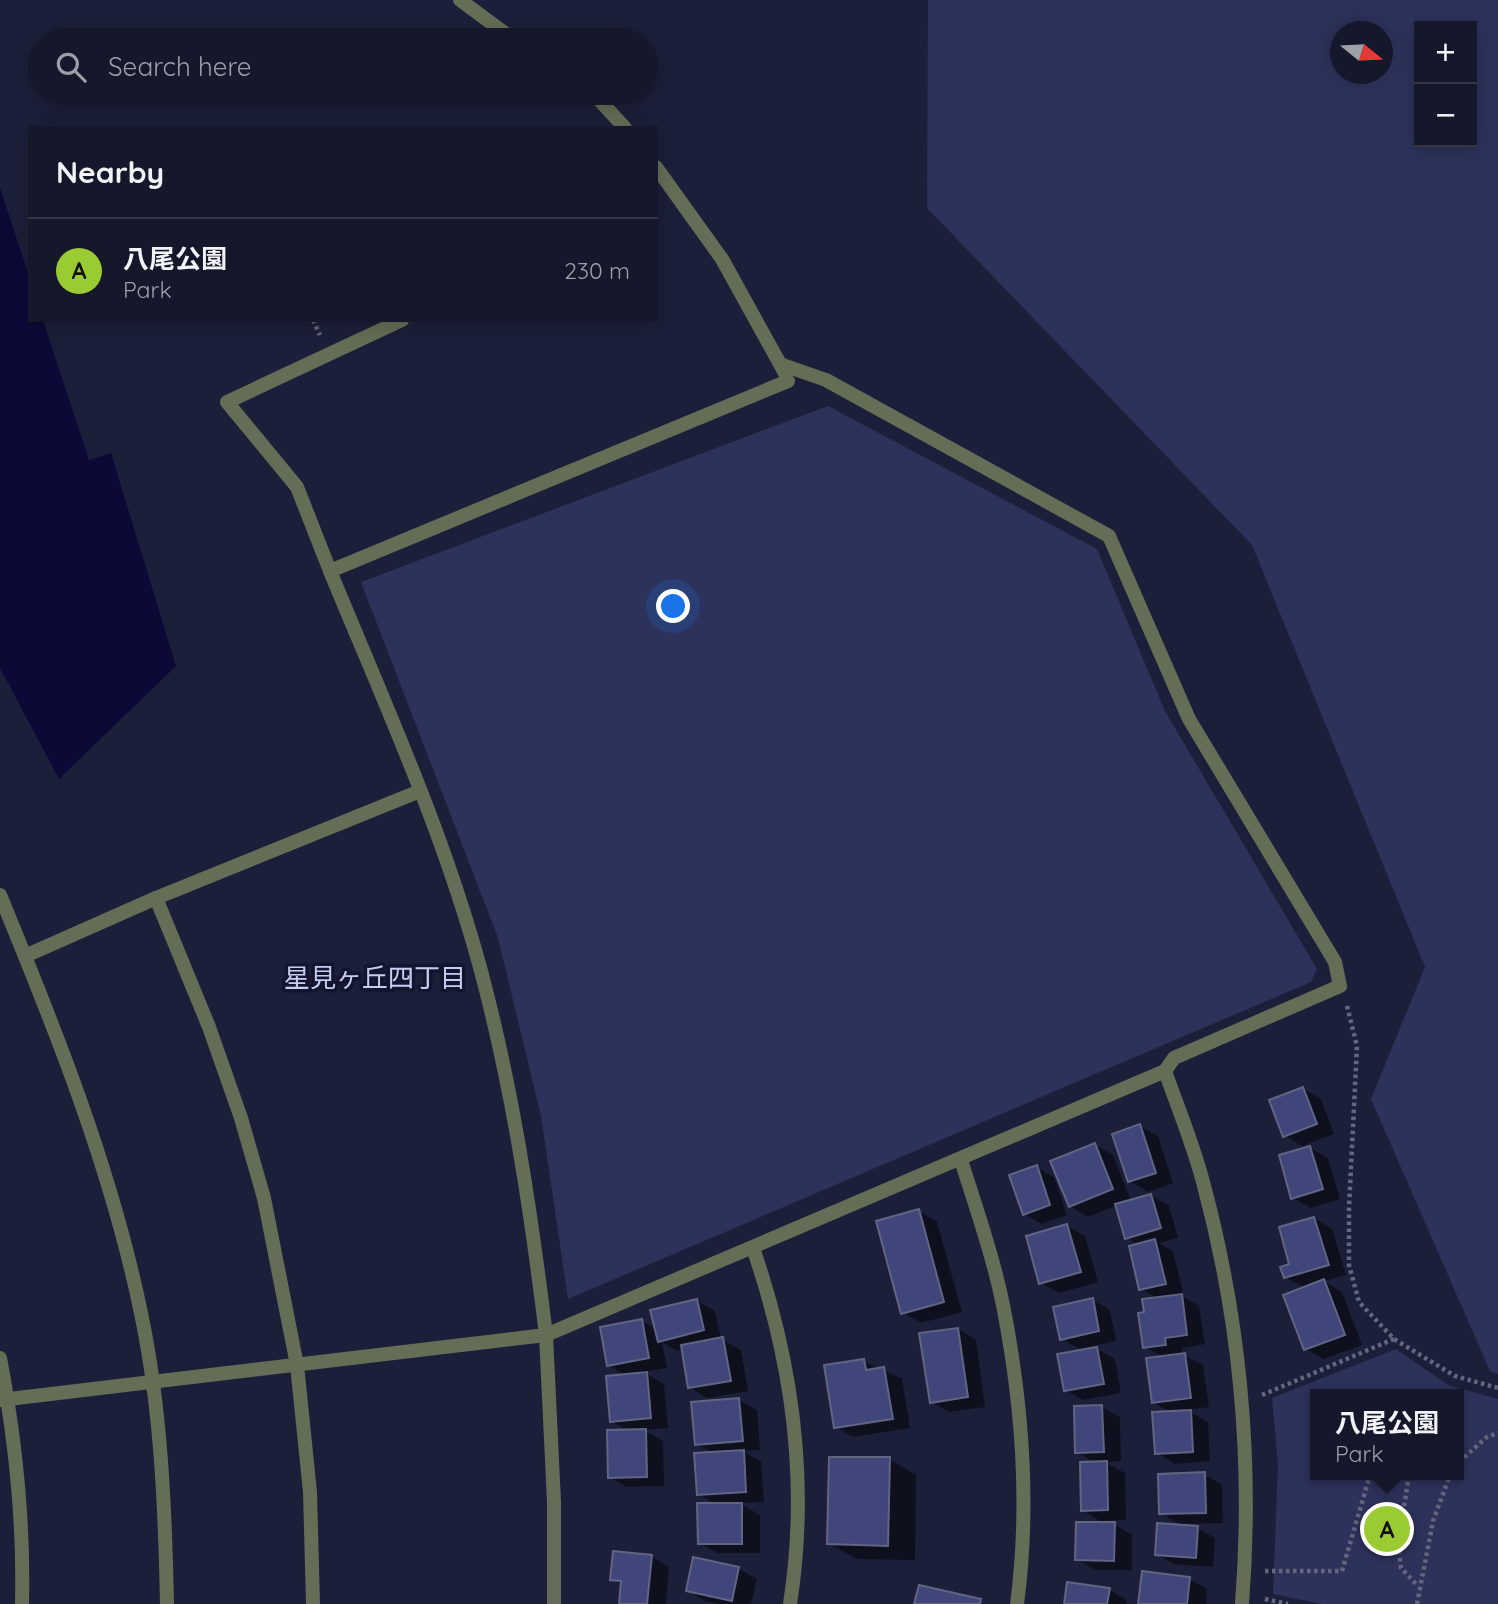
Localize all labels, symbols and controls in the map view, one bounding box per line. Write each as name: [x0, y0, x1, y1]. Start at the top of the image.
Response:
north arrow: [1330, 21, 1393, 84]
map controls: [1414, 21, 1477, 147]
button: +: [1414, 21, 1477, 84]
search box: [28, 28, 658, 105]
icon: search: [52, 48, 90, 86]
text: Search here: [108, 50, 252, 83]
button: −: [1414, 84, 1477, 147]
text: Nearby: [56, 153, 164, 191]
text: 八尾公園: [123, 242, 227, 275]
text: A: [72, 256, 86, 285]
text: 230 m: [564, 256, 630, 285]
text: Park: [123, 275, 172, 304]
your location: [656, 589, 690, 623]
district label: 星見ヶ丘四丁目: [284, 961, 466, 994]
popup: [1310, 1389, 1464, 1480]
text: 八尾公園: [1335, 1406, 1439, 1439]
text: Park: [1335, 1439, 1384, 1468]
pin: A: [1364, 1503, 1410, 1555]

